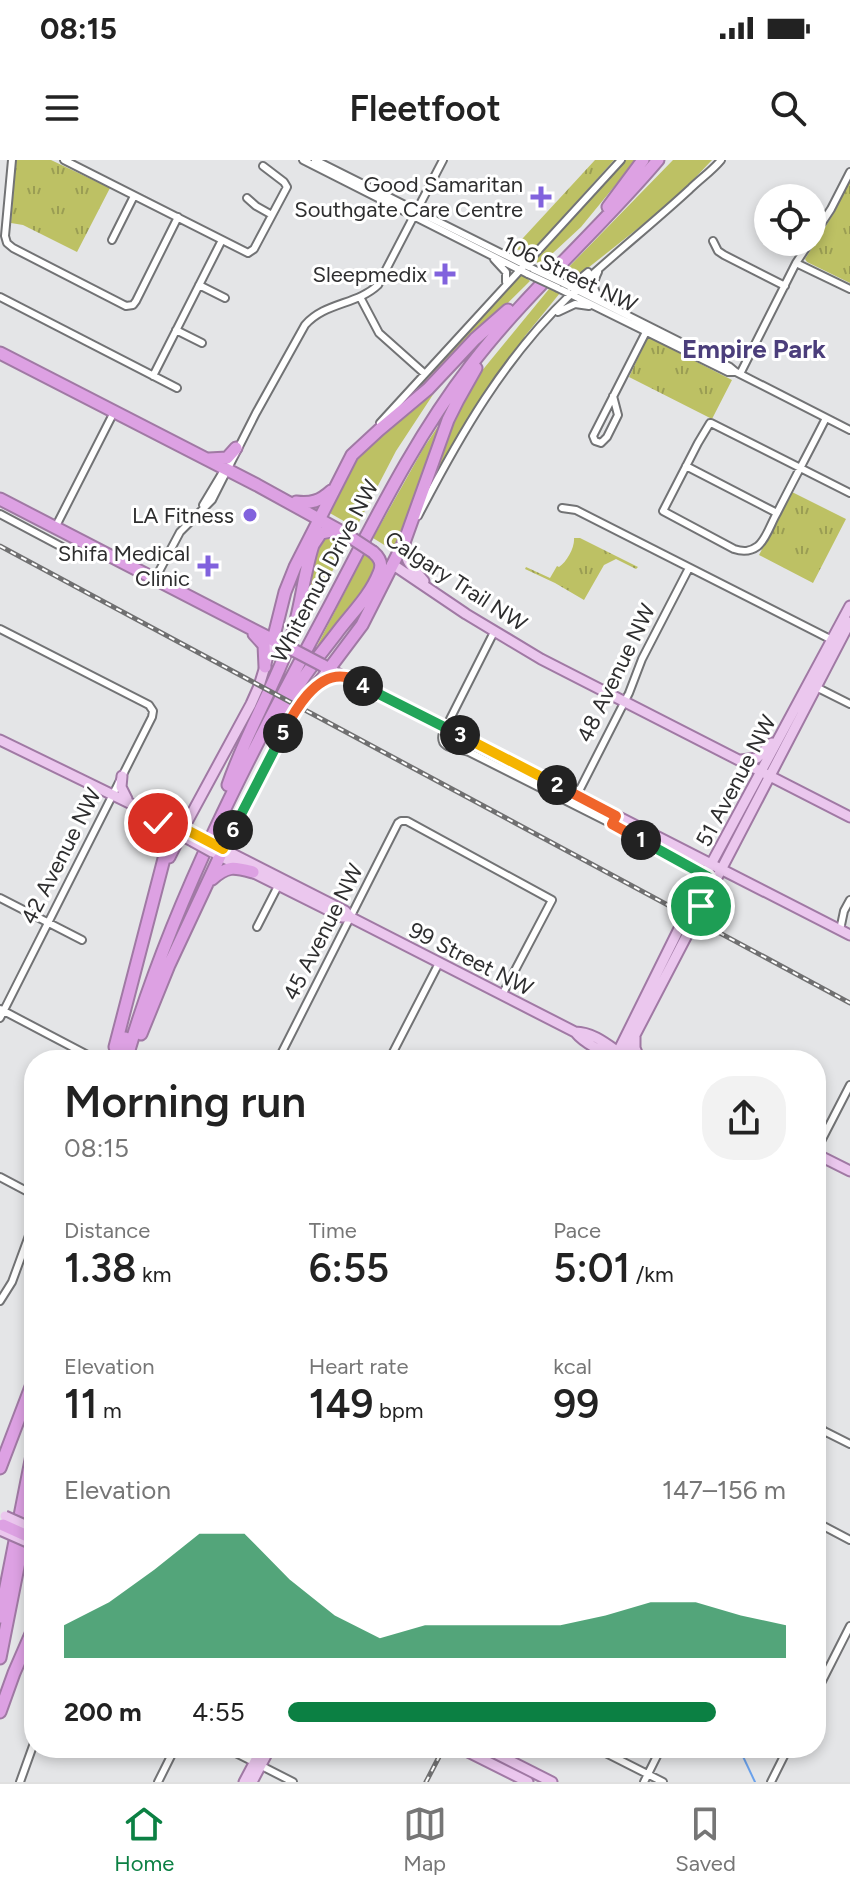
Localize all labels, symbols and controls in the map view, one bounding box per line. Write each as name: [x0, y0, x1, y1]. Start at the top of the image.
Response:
text: 08:15: [40, 10, 117, 47]
icon: menu: [40, 86, 84, 130]
icon: search: [766, 86, 810, 130]
text: Fleetfoot: [349, 87, 501, 130]
place label: Good Samaritan Southgate Care Centre: [294, 171, 523, 223]
map controls: [754, 184, 826, 256]
button: locate: [754, 184, 826, 256]
marker: Good Samaritan Southgate Care Centre: [530, 186, 552, 208]
street label: 106 Street NW: [498, 230, 642, 318]
place label: Sleepmedix: [312, 261, 428, 288]
marker: Sleepmedix: [434, 263, 456, 285]
district label: Empire Park: [682, 333, 826, 365]
street label: Whitemud Drive NW: [266, 475, 384, 667]
place label: LA Fitness: [132, 502, 234, 529]
marker: LA Fitness: [241, 506, 259, 524]
street label: Calgary Trail NW: [380, 525, 532, 637]
place label: Shifa Medical Clinic: [58, 540, 190, 592]
marker: Shifa Medical Clinic: [197, 555, 219, 577]
street label: 48 Avenue NW: [571, 599, 661, 747]
pin: 4: [343, 666, 383, 706]
text: 4: [356, 672, 370, 699]
street label: 51 Avenue NW: [690, 711, 782, 851]
pin: 5: [263, 713, 303, 753]
pin: 3: [440, 715, 480, 755]
text: 5: [277, 719, 289, 746]
text: 3: [454, 721, 466, 748]
pin: 2: [537, 765, 577, 805]
text: 2: [551, 771, 563, 798]
street label: 42 Avenue NW: [15, 783, 107, 929]
pin: [124, 789, 192, 857]
icon: check: [136, 801, 180, 845]
pin: 6: [213, 810, 253, 850]
text: 6: [227, 816, 239, 843]
pin: 1: [621, 820, 661, 860]
text: 1: [636, 826, 646, 853]
street label: 45 Avenue NW: [277, 859, 369, 1005]
pin: [667, 872, 735, 940]
icon: arrive: [679, 884, 723, 928]
street label: 99 Street NW: [404, 916, 538, 1002]
text: Morning run: [64, 1075, 306, 1128]
button: share: [702, 1076, 786, 1160]
text: 08:15: [64, 1132, 129, 1164]
text: Distance: [64, 1217, 150, 1244]
text: Time: [309, 1217, 357, 1244]
text: Pace: [553, 1217, 601, 1244]
text: 1.38: [64, 1244, 137, 1292]
text: 6:55: [309, 1244, 389, 1292]
text: 5:01: [553, 1244, 630, 1292]
text: km: [137, 1261, 171, 1288]
text: /km: [630, 1261, 674, 1288]
text: Elevation: [64, 1353, 154, 1380]
text: Heart rate: [309, 1353, 409, 1380]
text: kcal: [553, 1353, 592, 1380]
text: 11: [64, 1380, 98, 1428]
text: 149: [309, 1380, 374, 1428]
text: 99: [553, 1380, 599, 1428]
text: m: [98, 1397, 122, 1424]
text: bpm: [374, 1397, 424, 1424]
text: Elevation: [64, 1474, 171, 1506]
text: 147–156 m: [662, 1474, 786, 1506]
text: 200 m: [64, 1696, 142, 1728]
text: 4:55: [192, 1696, 245, 1728]
tab: Home: [114, 1802, 174, 1877]
tab: Map: [403, 1802, 447, 1877]
tab: Saved: [675, 1802, 736, 1877]

